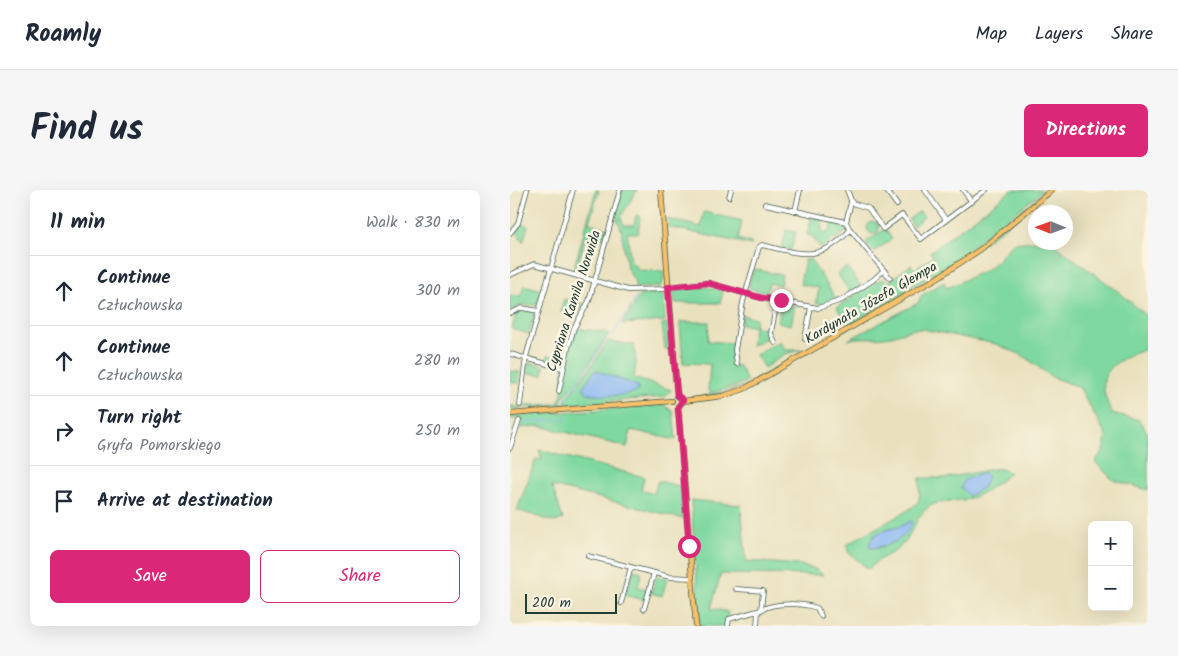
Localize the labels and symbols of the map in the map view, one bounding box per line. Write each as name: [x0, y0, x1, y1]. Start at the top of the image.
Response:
north arrow: [1028, 205, 1073, 250]
street label: Cypriana Kamila Norwida: [541, 227, 607, 375]
street label: Kardynała Józefa Glempa: [801, 256, 941, 350]
route end: [770, 289, 793, 312]
route start: [678, 535, 701, 558]
scale bar: [525, 591, 618, 614]

